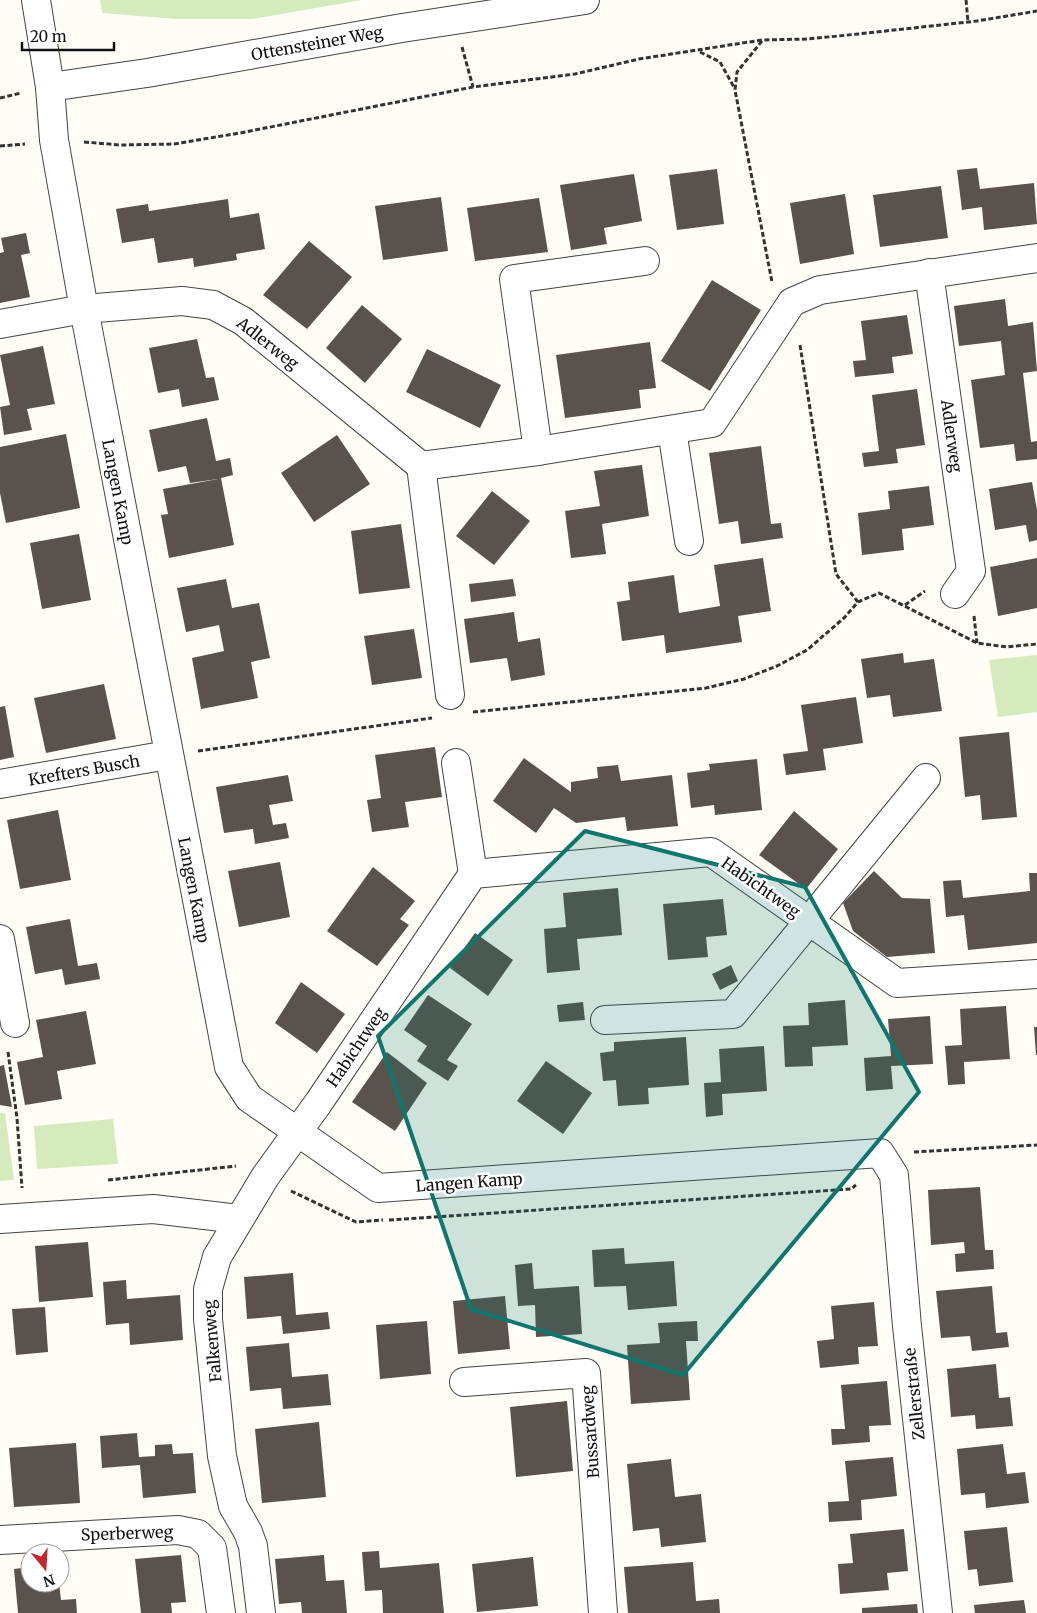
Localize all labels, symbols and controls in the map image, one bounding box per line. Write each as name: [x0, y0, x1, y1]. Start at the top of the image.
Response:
scale bar: [22, 20, 115, 52]
street label: Ottensteiner Weg: [249, 22, 385, 64]
text: 20 m: [30, 27, 67, 46]
street label: Adlerweg: [232, 312, 303, 374]
street label: Adlerweg: [937, 397, 967, 474]
street label: Langen Kamp: [98, 437, 138, 547]
street label: Krefters Busch: [27, 750, 142, 790]
street label: Langen Kamp: [174, 835, 214, 945]
street label: Habichtweg: [718, 852, 805, 922]
street label: Habichtweg: [322, 1003, 390, 1091]
street label: Langen Kamp: [415, 1168, 523, 1196]
street label: Falkenweg: [198, 1299, 226, 1383]
street label: Zellerstraße: [899, 1347, 929, 1441]
street label: Bussardweg: [577, 1385, 603, 1479]
street label: Sperberweg: [80, 1521, 174, 1545]
north arrow: [20, 1543, 70, 1593]
text: N: [41, 1570, 57, 1591]

